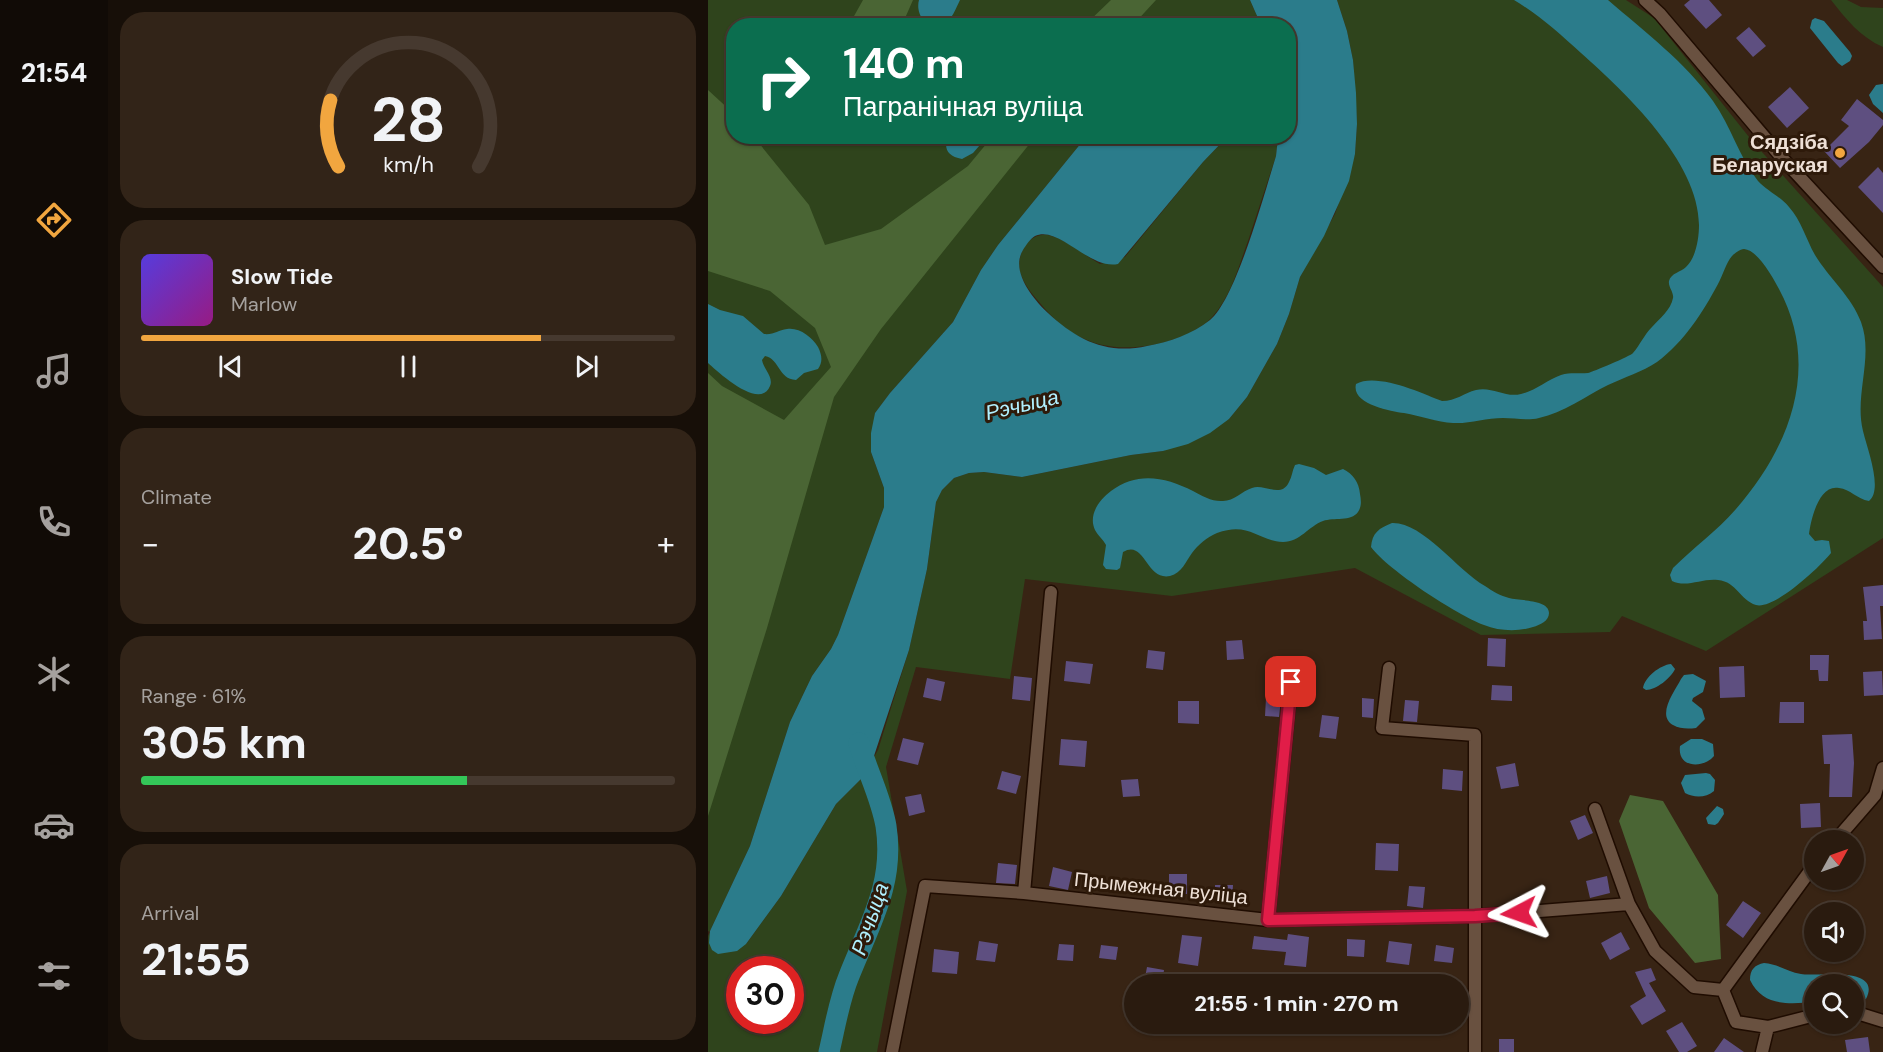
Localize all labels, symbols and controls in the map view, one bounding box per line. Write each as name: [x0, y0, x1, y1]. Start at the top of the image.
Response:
text: 140 m: [843, 36, 965, 91]
icon: right: [744, 42, 822, 120]
text: 21:54: [21, 55, 87, 90]
text: 28: [370, 79, 446, 160]
text: Пагранічная вуліца: [843, 89, 1083, 124]
place label: Сядзіба Беларуская: [1712, 129, 1829, 178]
marker: Сядзіба Беларуская: [1833, 146, 1847, 160]
text: km/h: [383, 151, 433, 179]
icon: directions: [33, 199, 75, 241]
text: Slow Tide: [231, 262, 333, 291]
text: Marlow: [231, 291, 297, 317]
icon: music: [33, 350, 75, 392]
icon: previous: [214, 350, 247, 383]
icon: pause: [392, 350, 425, 383]
icon: next: [570, 350, 603, 383]
water label: Рэчыца: [983, 383, 1061, 427]
text: Climate: [141, 484, 212, 510]
icon: phone: [33, 501, 75, 543]
text: 20.5°: [352, 514, 464, 573]
text: −: [141, 522, 159, 565]
text: +: [657, 522, 675, 565]
icon: climate: [33, 653, 75, 695]
pin: [1265, 656, 1316, 707]
icon: arrive: [1274, 665, 1307, 698]
text: Range · 61%: [141, 683, 246, 709]
text: 305 km: [141, 713, 307, 772]
icon: car: [33, 804, 75, 846]
north arrow: [1804, 830, 1864, 890]
map controls: [1804, 830, 1864, 1034]
street label: Прымежная вуліца: [1073, 866, 1250, 910]
water label: Рэчыца: [845, 879, 895, 959]
position arrow: [1487, 881, 1551, 945]
text: Arrival: [141, 900, 199, 926]
button: sound: [1804, 902, 1864, 962]
text: 21:55: [141, 930, 251, 989]
icon: filters: [33, 955, 75, 997]
speed limit sign: 30: [726, 956, 804, 1034]
button: search: [1804, 974, 1864, 1034]
text: 21:55 · 1 min · 270 m: [1194, 989, 1399, 1018]

